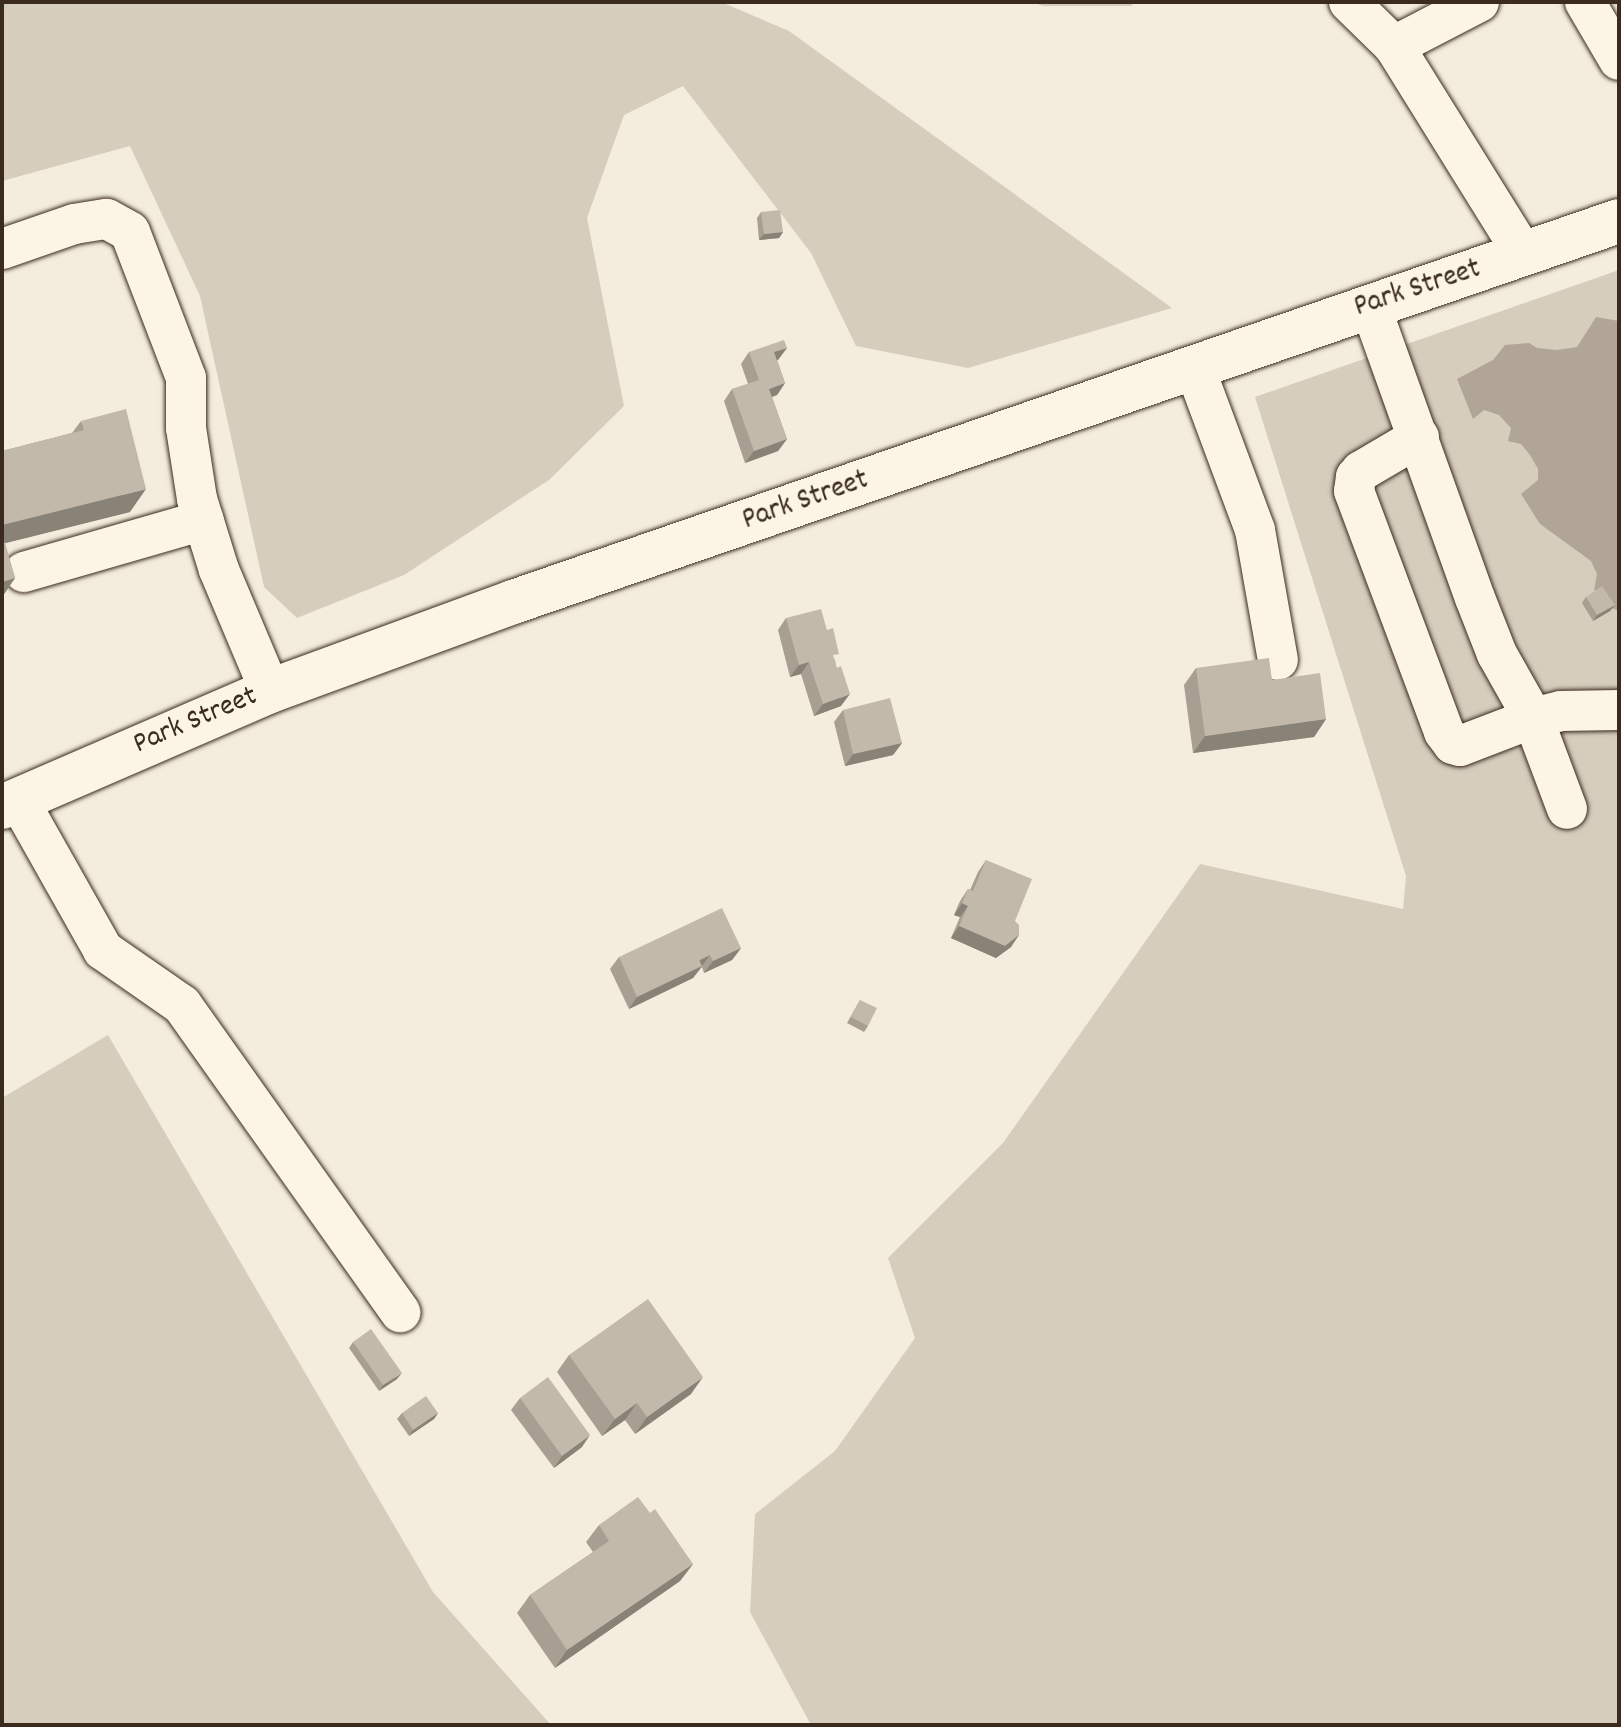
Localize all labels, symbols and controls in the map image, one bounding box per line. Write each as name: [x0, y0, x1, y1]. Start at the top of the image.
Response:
street label: Park Street: [1350, 253, 1486, 327]
street label: Park Street: [738, 464, 874, 540]
street label: Park Street: [129, 680, 263, 764]

